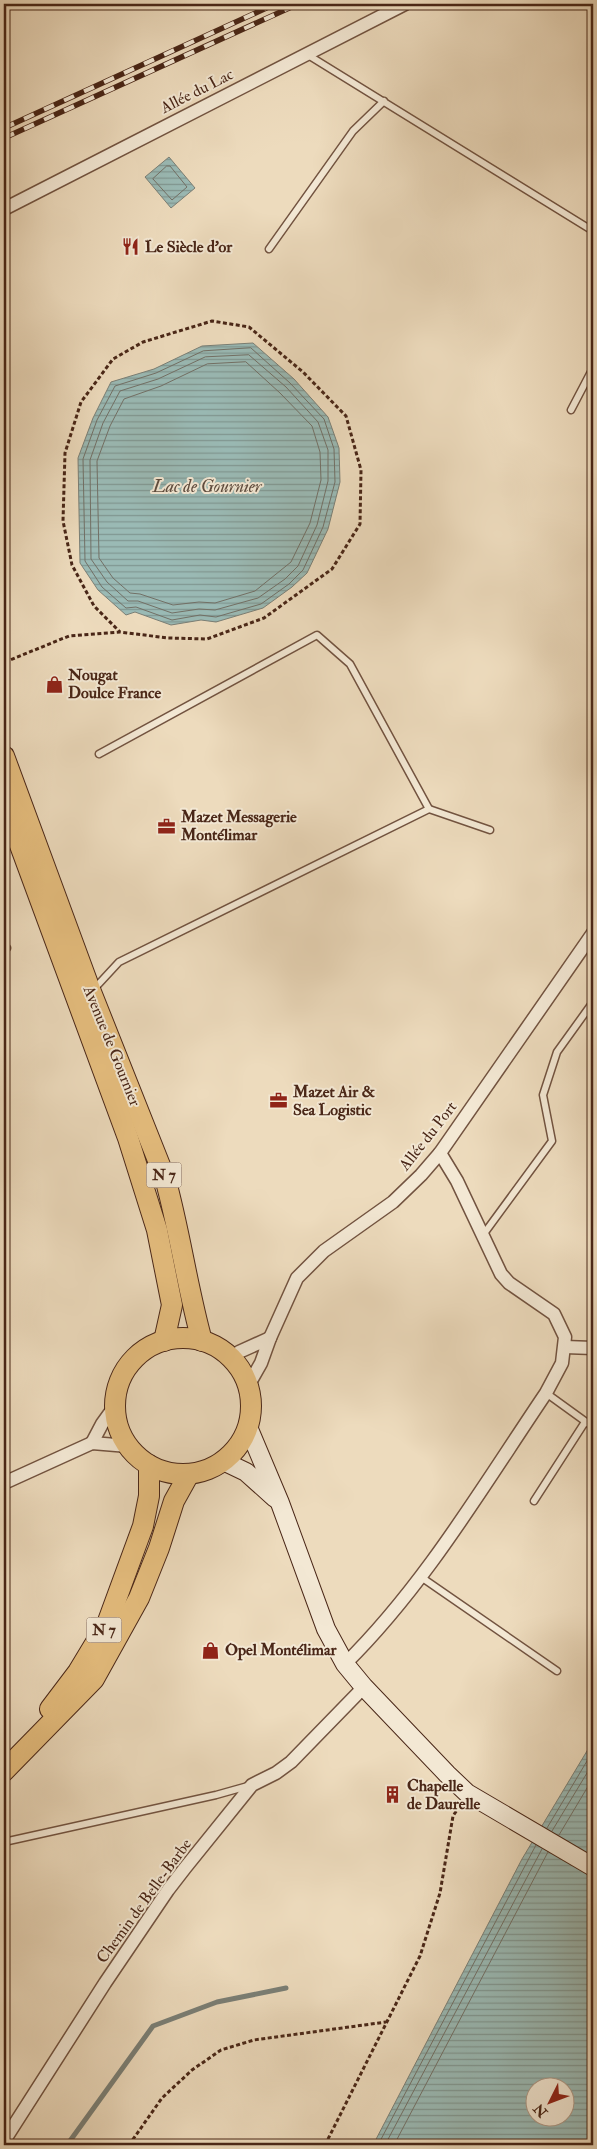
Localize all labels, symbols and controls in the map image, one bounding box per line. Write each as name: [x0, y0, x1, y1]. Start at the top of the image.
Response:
street label: Allée du Lac: [156, 64, 237, 118]
restaurant icon: Le Siècle d'or: [121, 237, 141, 257]
place label: Le Siècle d'or: [145, 237, 233, 257]
water label: Lac de Gournier: [151, 475, 263, 498]
place label: Nougat Doulce France: [67, 665, 161, 703]
shop icon: Nougat Doulce France: [44, 674, 64, 694]
place label: Mazet Messagerie Montélimar: [180, 807, 297, 845]
office icon: Mazet Messagerie Montélimar: [157, 816, 177, 836]
street label: Avenue de Gournier: [78, 982, 145, 1109]
place label: Mazet Air & Sea Logistic: [292, 1082, 375, 1121]
office icon: Mazet Air & Sea Logistic: [269, 1091, 289, 1111]
street label: Allée du Port: [394, 1097, 461, 1175]
road number: N 7: [146, 1162, 182, 1188]
road number: N 7: [86, 1618, 122, 1642]
shop icon: Opel Montélimar: [201, 1640, 221, 1660]
place label: Opel Montélimar: [225, 1640, 338, 1661]
place label: Chapelle de Daurelle: [407, 1776, 481, 1814]
building icon: Chapelle de Daurelle: [383, 1785, 403, 1805]
street label: Chemin de Belle-Barbe: [92, 1834, 196, 1967]
north arrow: [524, 2076, 574, 2126]
text: N: [530, 2100, 552, 2121]

